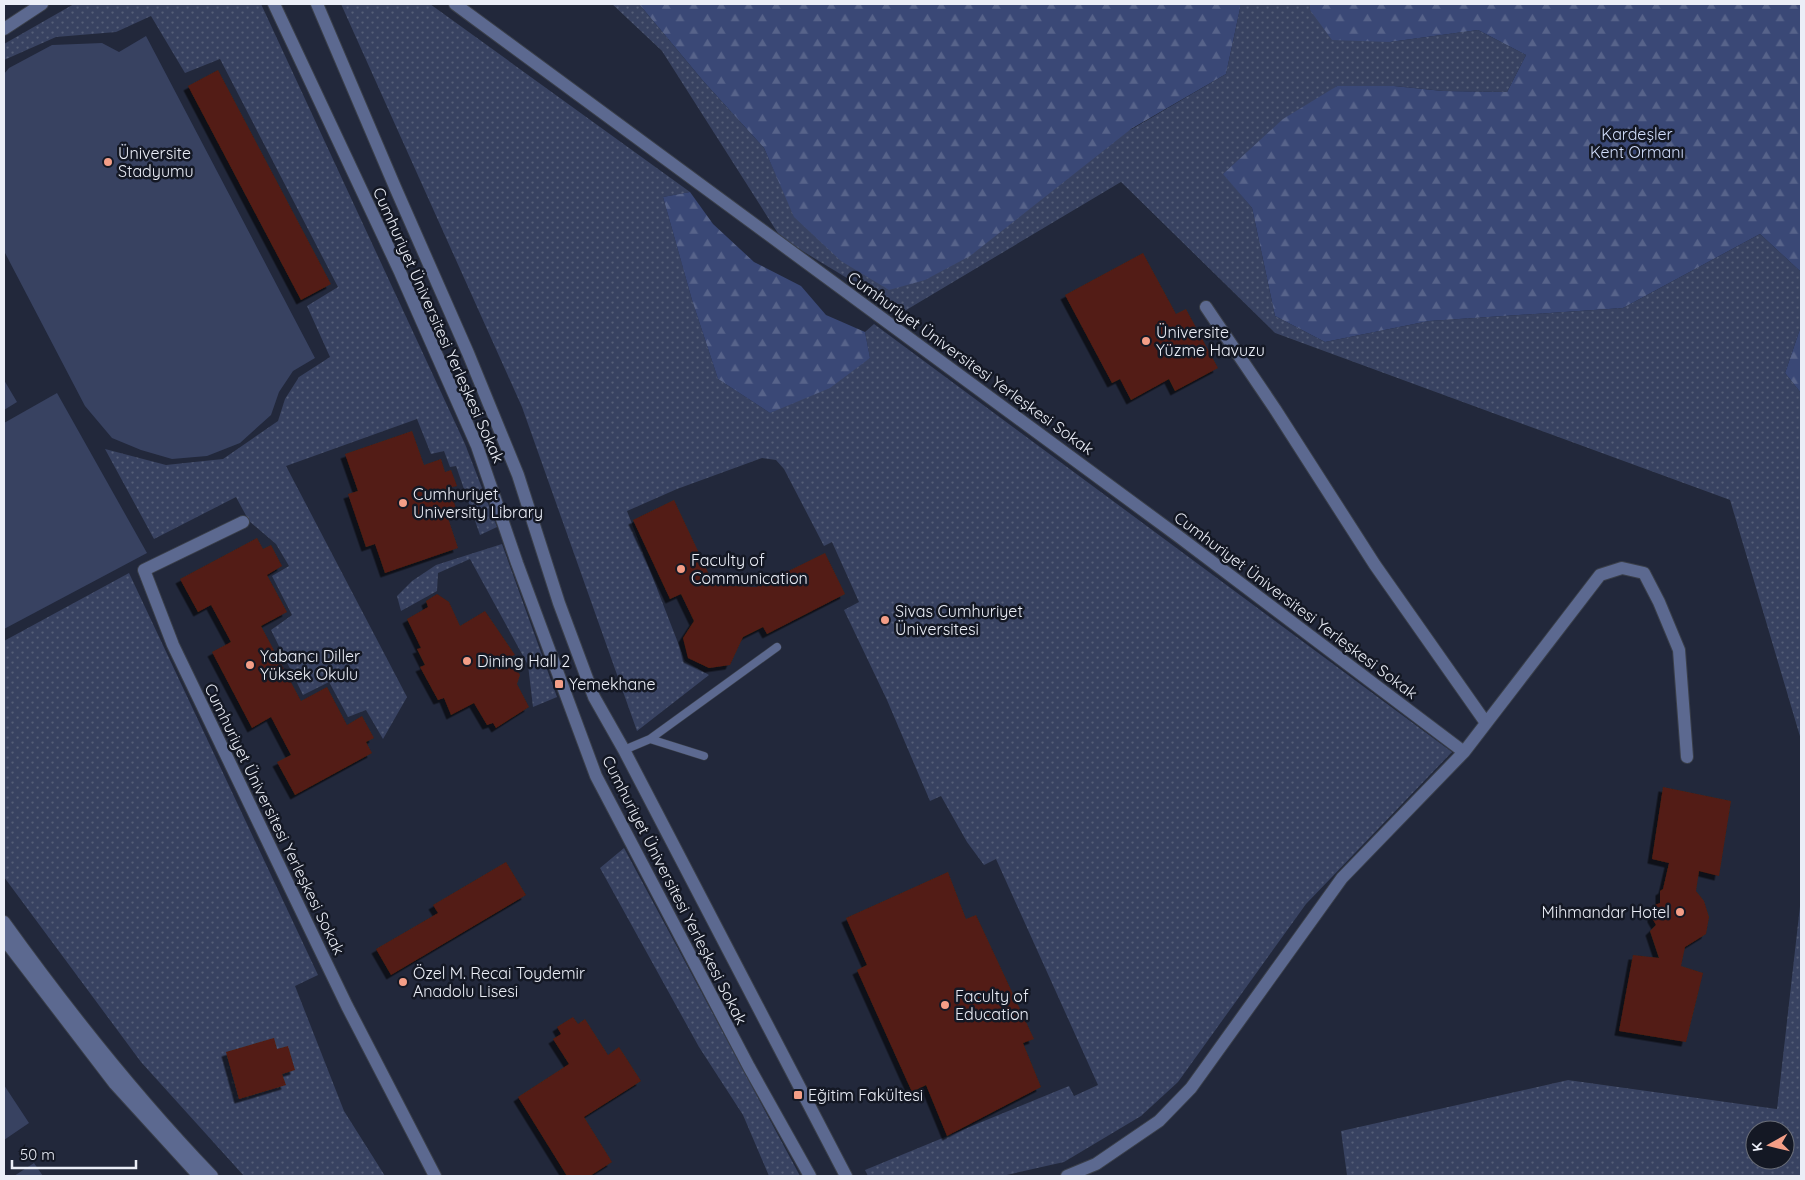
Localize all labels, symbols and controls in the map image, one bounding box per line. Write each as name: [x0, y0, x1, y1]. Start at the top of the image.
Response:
park label: Kardeşler Kent Ormanı: [1590, 124, 1684, 162]
place label: Üniversite Stadyumu: [118, 143, 194, 181]
marker: Üniversite Stadyumu: [102, 156, 114, 168]
street label: Cumhuriyet Üniversitesi Yerleşkesi Sokak: [369, 184, 509, 466]
street label: Cumhuriyet Üniversitesi Yerleşkesi Sokak: [844, 267, 1098, 459]
place label: Üniversite Yüzme Havuzu: [1156, 322, 1265, 360]
marker: Üniversite Yüzme Havuzu: [1140, 335, 1152, 347]
place label: Cumhuriyet University Library: [413, 484, 543, 522]
marker: Cumhuriyet University Library: [397, 497, 409, 509]
street label: Cumhuriyet Üniversitesi Yerleşkesi Sokak: [1170, 507, 1422, 703]
place label: Faculty of Communication: [691, 550, 808, 588]
marker: Faculty of Communication: [675, 563, 687, 575]
place label: Sivas Cumhuriyet Üniversitesi: [895, 601, 1023, 639]
marker: Sivas Cumhuriyet Üniversitesi: [879, 614, 891, 626]
place label: Yabancı Diller Yüksek Okulu: [260, 646, 360, 684]
place label: Dining Hall 2: [477, 651, 570, 671]
marker: Dining Hall 2: [461, 655, 473, 667]
marker: Yabancı Diller Yüksek Okulu: [244, 659, 256, 671]
place label: Yemekhane: [569, 674, 656, 694]
marker: Yemekhane: [553, 678, 565, 690]
street label: Cumhuriyet Üniversitesi Yerleşkesi Sokak: [200, 680, 350, 958]
street label: Cumhuriyet Üniversitesi Yerleşkesi Sokak: [598, 752, 752, 1028]
place label: Mihmandar Hotel: [1542, 902, 1670, 922]
marker: Mihmandar Hotel: [1674, 906, 1686, 918]
place label: Özel M. Recai Toydemir Anadolu Lisesi: [413, 963, 585, 1001]
marker: Özel M. Recai Toydemir Anadolu Lisesi: [397, 976, 409, 988]
place label: Faculty of Education: [955, 986, 1029, 1024]
marker: Faculty of Education: [939, 999, 951, 1011]
place label: Eğitim Fakültesi: [808, 1085, 923, 1105]
marker: Eğitim Fakültesi: [792, 1089, 804, 1101]
north arrow: [1745, 1120, 1795, 1170]
scale bar: [12, 1138, 136, 1170]
text: K: [1748, 1141, 1767, 1153]
text: 50 m: [20, 1145, 55, 1164]

